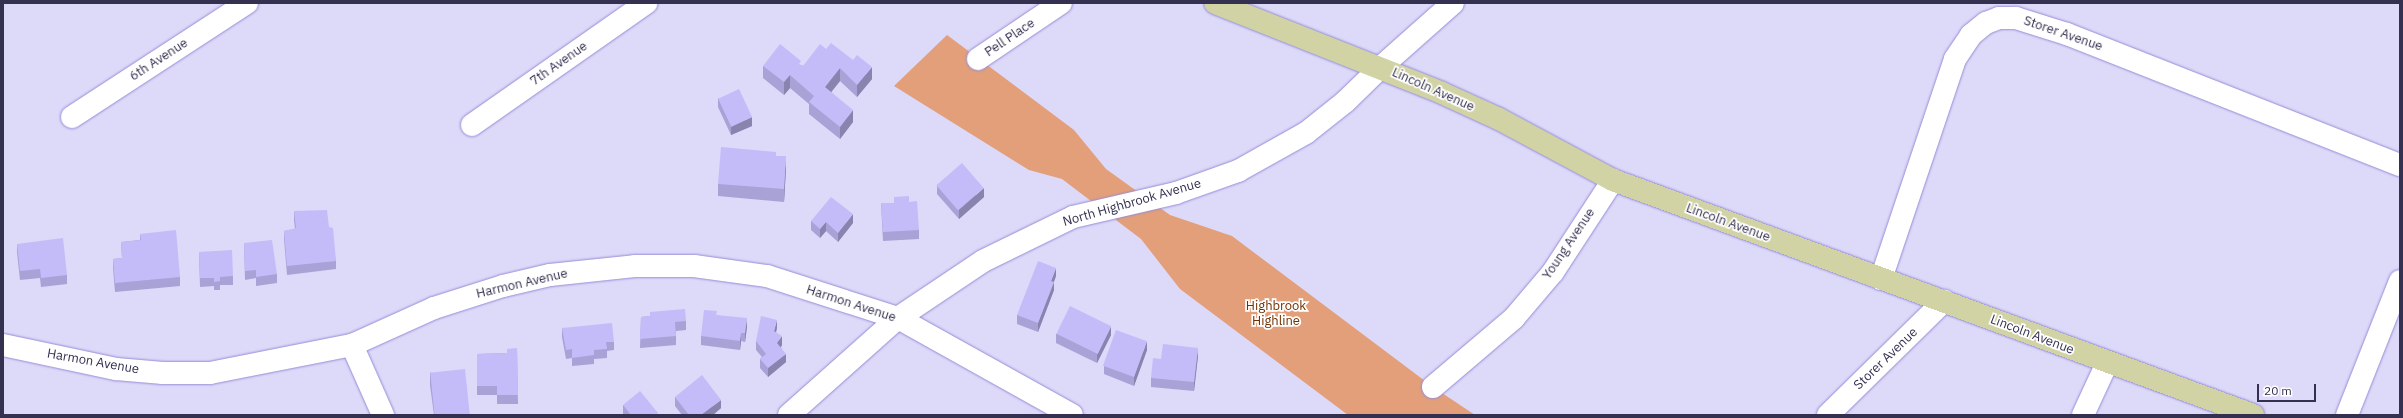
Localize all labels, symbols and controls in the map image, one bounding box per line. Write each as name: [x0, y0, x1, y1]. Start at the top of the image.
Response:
street label: Storer Avenue: [2021, 13, 2105, 55]
street label: Pell Place: [982, 16, 1038, 60]
street label: 6th Avenue: [127, 35, 191, 85]
street label: 7th Avenue: [527, 39, 591, 89]
street label: Lincoln Avenue: [1390, 65, 1476, 115]
street label: North Highbrook Avenue: [1061, 176, 1203, 230]
street label: Lincoln Avenue: [1684, 201, 1772, 245]
street label: Young Avenue: [1539, 205, 1599, 283]
street label: Harmon Avenue: [475, 266, 569, 302]
street label: Harmon Avenue: [804, 282, 898, 326]
park label: Highbrook Highline: [1246, 299, 1306, 330]
street label: Lincoln Avenue: [1988, 312, 2076, 358]
street label: Storer Avenue: [1851, 325, 1921, 393]
street label: Harmon Avenue: [46, 346, 140, 378]
scale bar: [2259, 376, 2318, 402]
text: 20 m: [2264, 383, 2292, 398]

